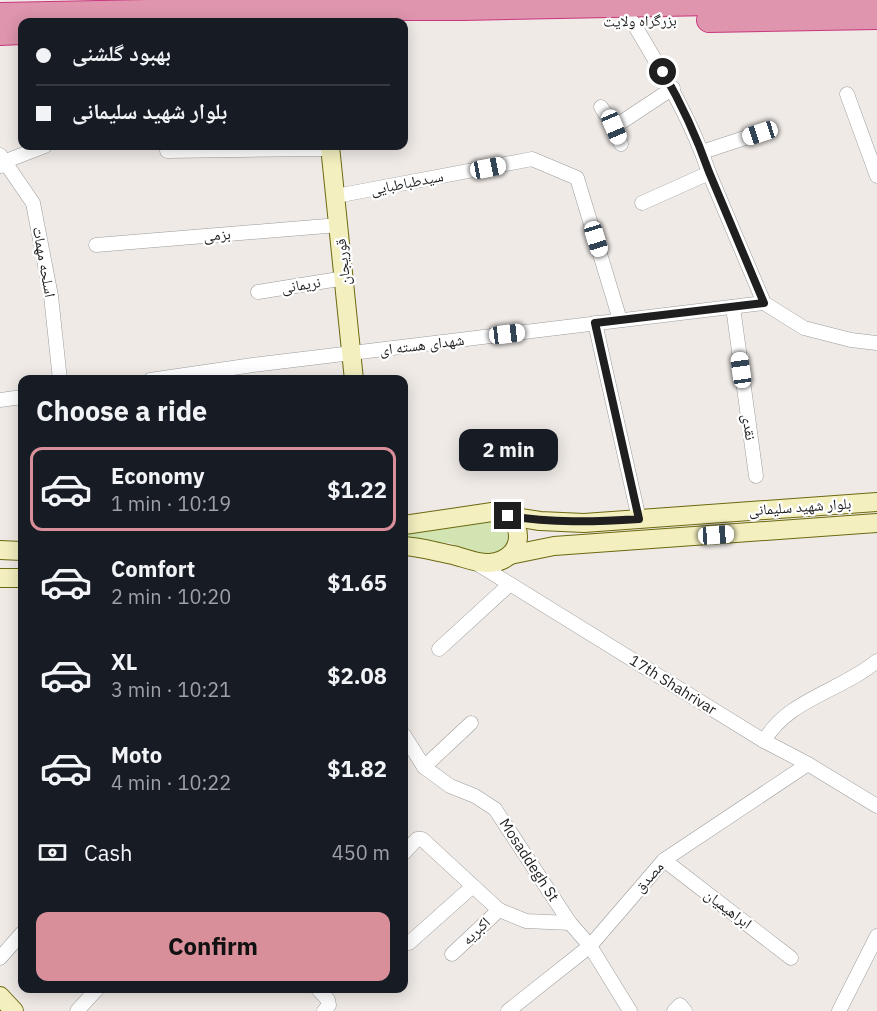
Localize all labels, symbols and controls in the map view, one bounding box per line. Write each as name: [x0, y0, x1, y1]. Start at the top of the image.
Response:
street label: بزرگراه ولایت: [603, 10, 677, 31]
text: بهبود گلشنی: [72, 38, 171, 67]
route start: [649, 58, 676, 85]
text: بلوار شهید سلیمانی: [72, 96, 227, 125]
car: [599, 107, 629, 147]
car: [740, 119, 780, 147]
car: [469, 156, 507, 180]
street label: سیدطباطبایی: [369, 166, 445, 200]
car: [582, 219, 610, 259]
street label: بزمی: [203, 224, 231, 246]
street label: اسلحه مهمات: [29, 225, 60, 299]
street label: قوریجان: [331, 238, 355, 286]
street label: نریمانی: [280, 272, 322, 298]
car: [488, 323, 526, 345]
street label: شهدای هسته ای: [378, 330, 466, 360]
car: [730, 351, 752, 389]
text: Choose a ride: [36, 393, 207, 428]
street label: نقدی: [737, 413, 761, 441]
callout: 2 min: [458, 429, 558, 471]
text: 2 min: [482, 436, 535, 463]
text: Economy: [111, 461, 205, 490]
icon: car: [39, 462, 93, 516]
text: $1.22: [327, 475, 387, 504]
text: 1 min · 10:19: [111, 490, 231, 517]
street label: بلوار شهید سلیمانی: [748, 493, 852, 521]
route end: [494, 502, 521, 529]
car: [697, 525, 735, 545]
text: Comfort: [111, 554, 195, 583]
icon: car: [39, 555, 93, 609]
text: $1.65: [327, 568, 387, 597]
text: 2 min · 10:20: [111, 583, 231, 610]
text: XL: [111, 647, 137, 676]
icon: car: [39, 648, 93, 702]
street label: 17th Shahrivar: [626, 650, 721, 719]
text: $2.08: [327, 661, 387, 690]
text: 3 min · 10:21: [111, 676, 231, 703]
text: Moto: [111, 740, 162, 769]
icon: car: [39, 741, 93, 795]
text: $1.82: [327, 754, 387, 783]
text: 4 min · 10:22: [111, 769, 231, 796]
street label: Mosaddegh St: [495, 815, 563, 905]
icon: cash: [36, 836, 69, 869]
text: Cash: [84, 838, 133, 867]
text: 450 m: [332, 839, 390, 866]
street label: مصدق: [630, 857, 668, 897]
street label: ابراهیمیان: [700, 885, 756, 933]
button: Confirm: [36, 912, 390, 981]
street label: اکبریه: [457, 913, 494, 949]

